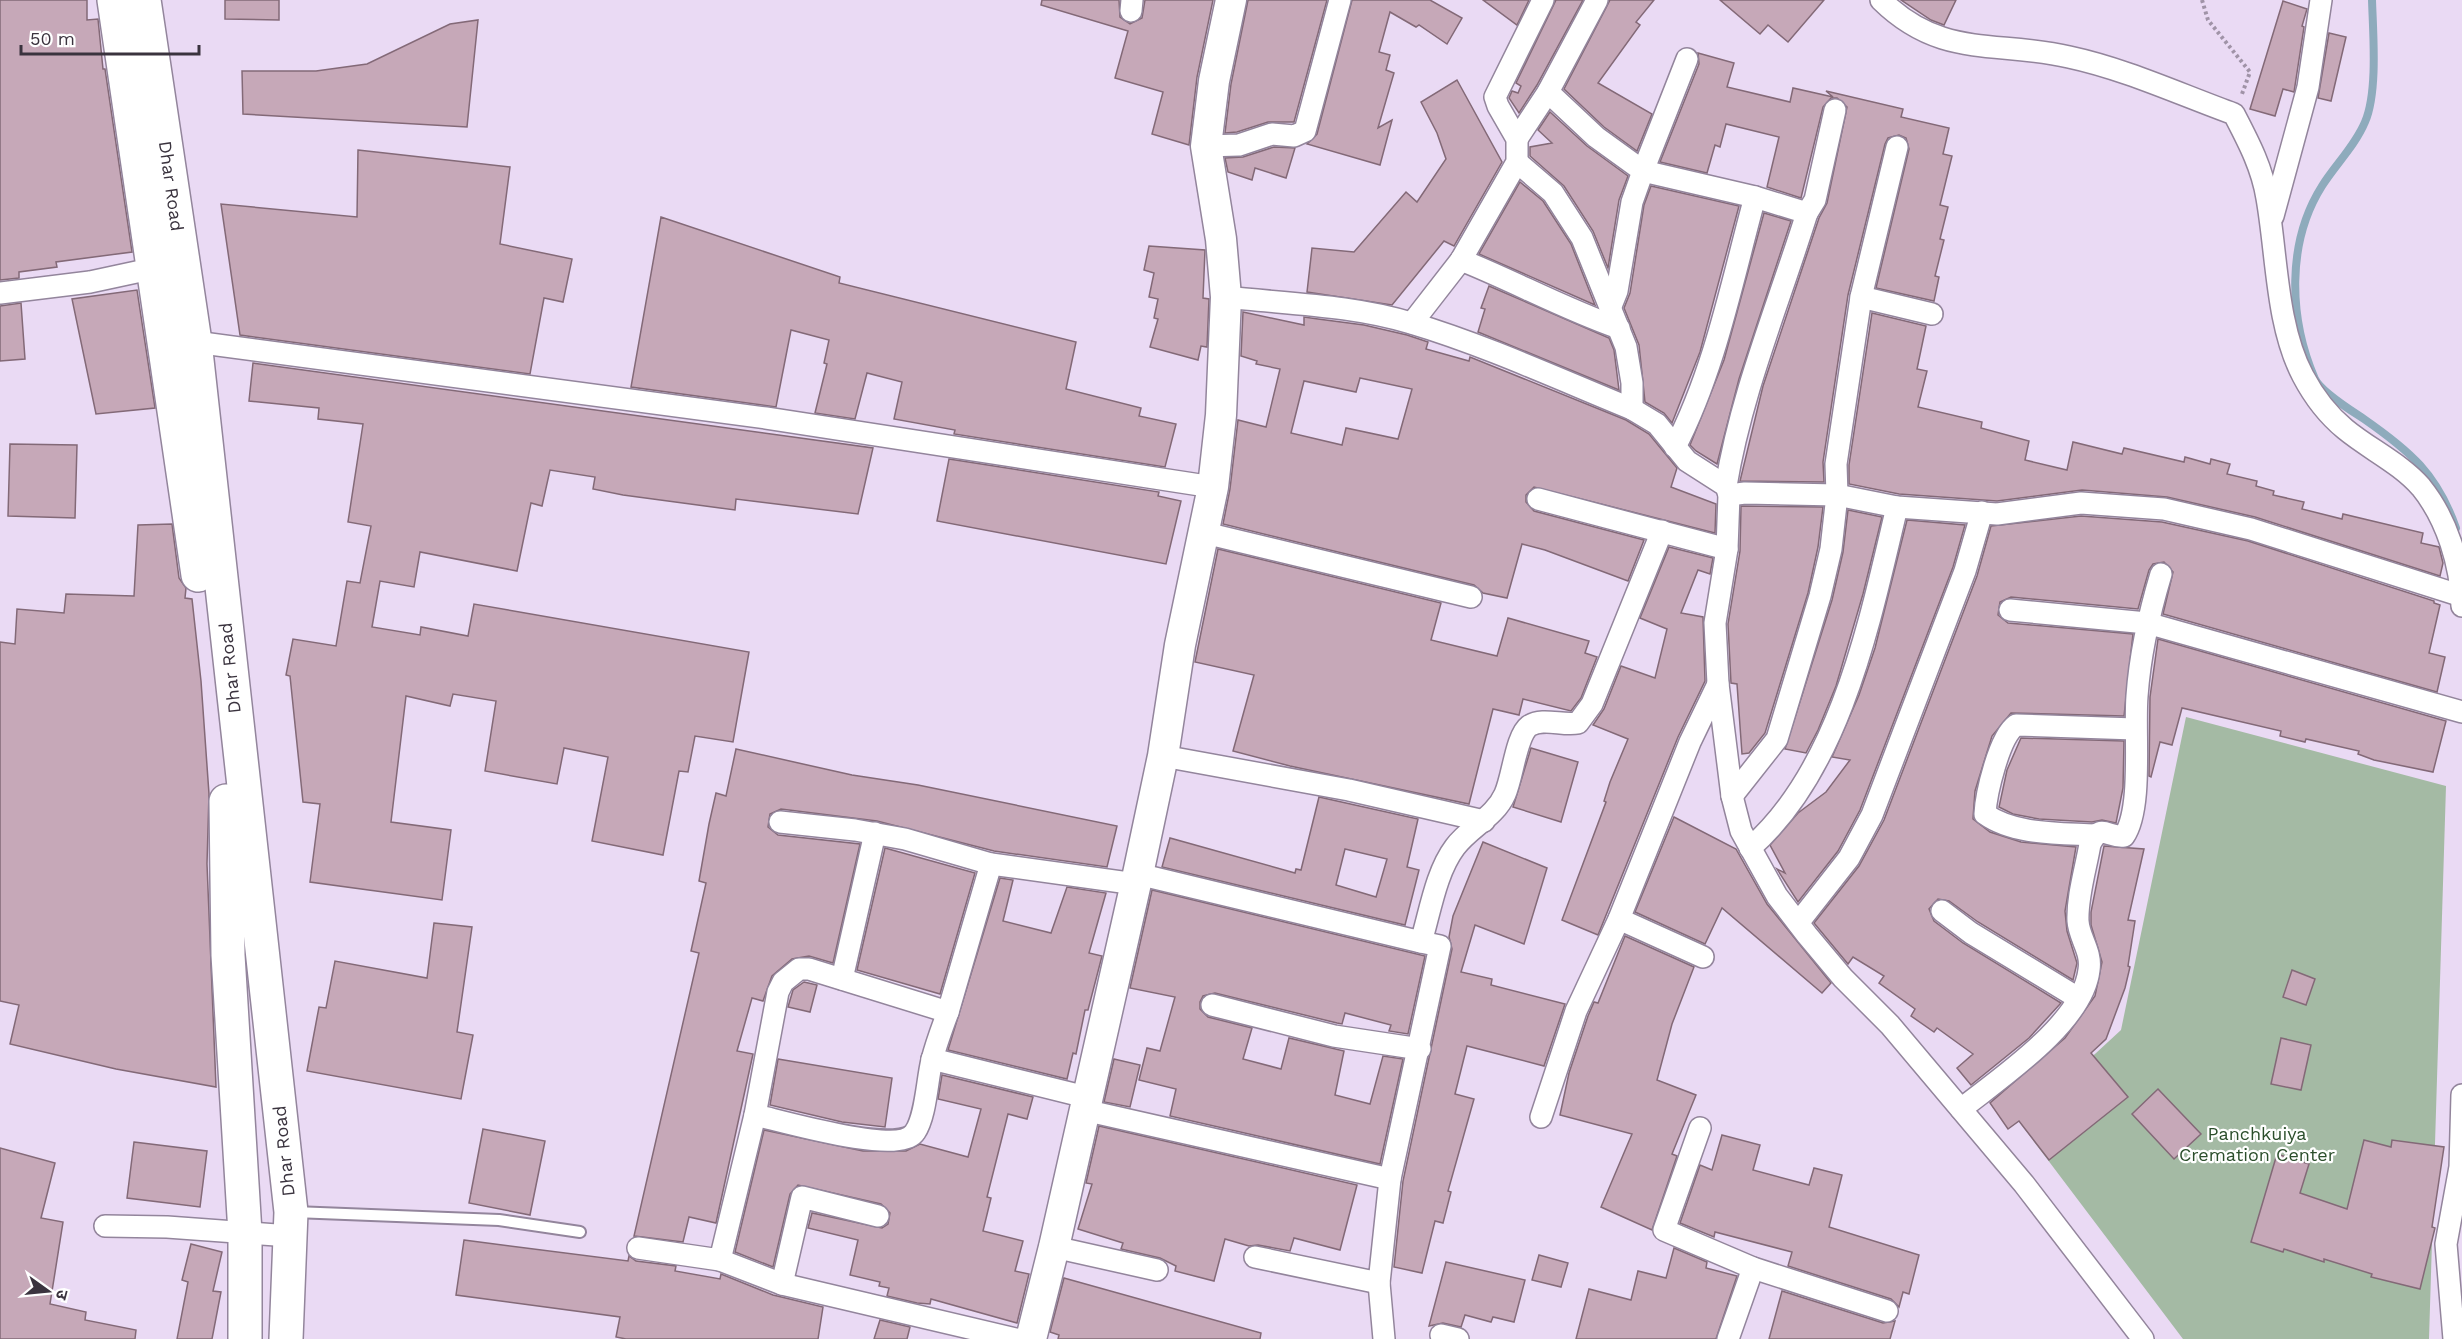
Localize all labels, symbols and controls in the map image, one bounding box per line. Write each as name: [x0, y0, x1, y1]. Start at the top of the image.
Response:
scale bar: [21, 18, 200, 56]
text: 50 m: [30, 28, 75, 49]
street label: Dhar Road: [155, 139, 188, 233]
street label: Dhar Road: [214, 622, 245, 715]
street label: Dhar Road: [268, 1105, 299, 1198]
park label: Panchkuiya Cremation Center: [2179, 1123, 2335, 1165]
north arrow: [18, 1261, 78, 1321]
text: उ: [51, 1288, 72, 1302]

